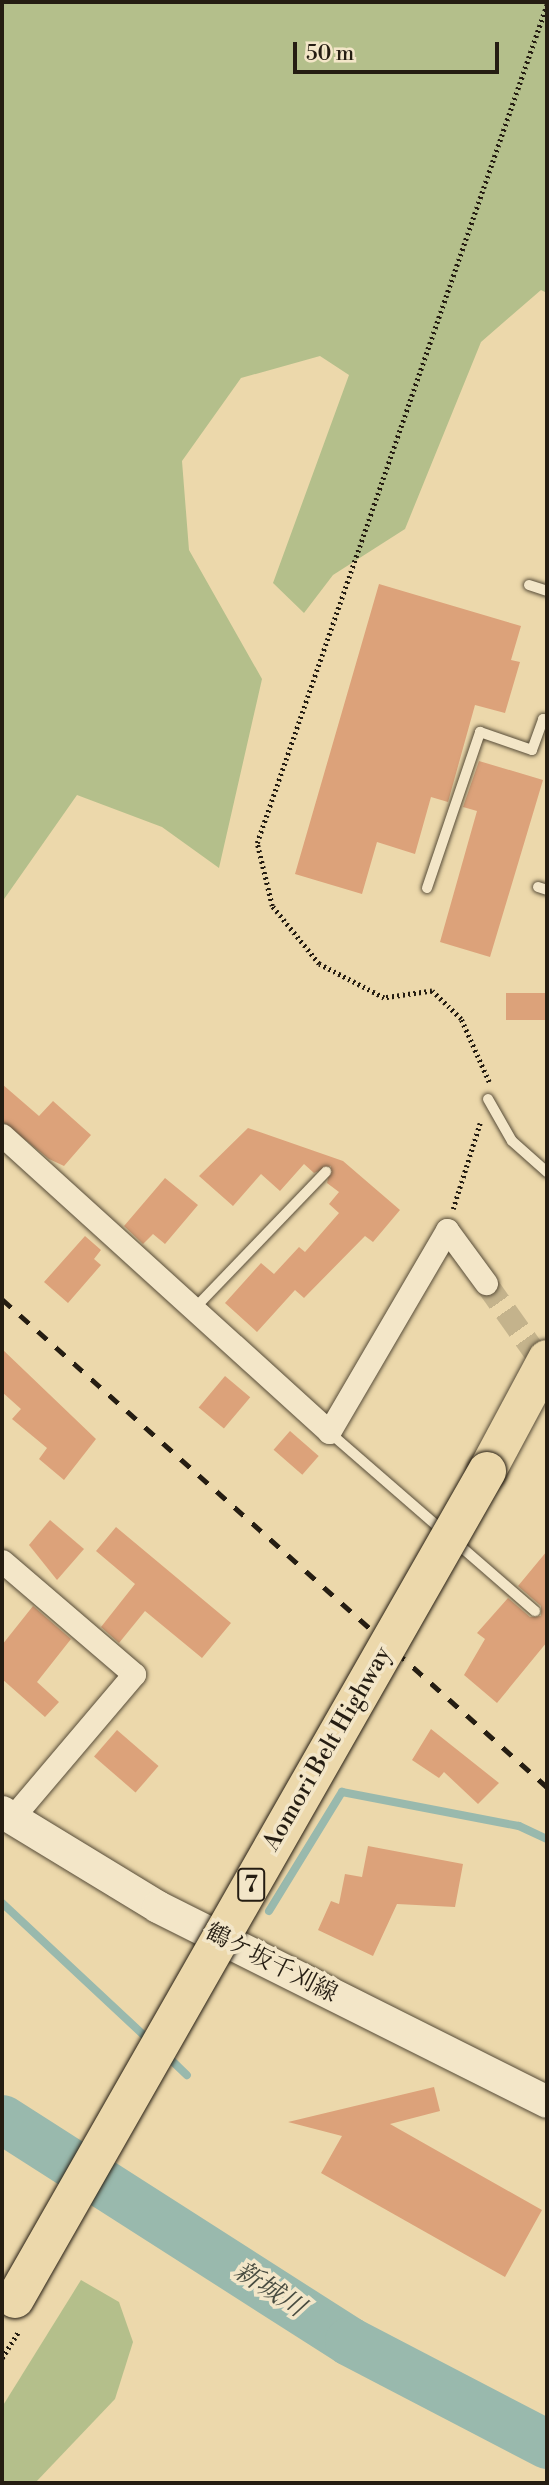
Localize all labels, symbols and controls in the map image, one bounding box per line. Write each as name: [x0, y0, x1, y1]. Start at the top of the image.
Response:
scale bar: [297, 28, 504, 72]
text: 50 m: [306, 41, 354, 67]
street label: Aomori Belt Highway: [258, 1642, 398, 1856]
road number: 7: [237, 1866, 265, 1904]
street label: 鶴ケ坂千刈線: [200, 1918, 342, 2010]
water label: 新城川: [228, 2256, 310, 2324]

